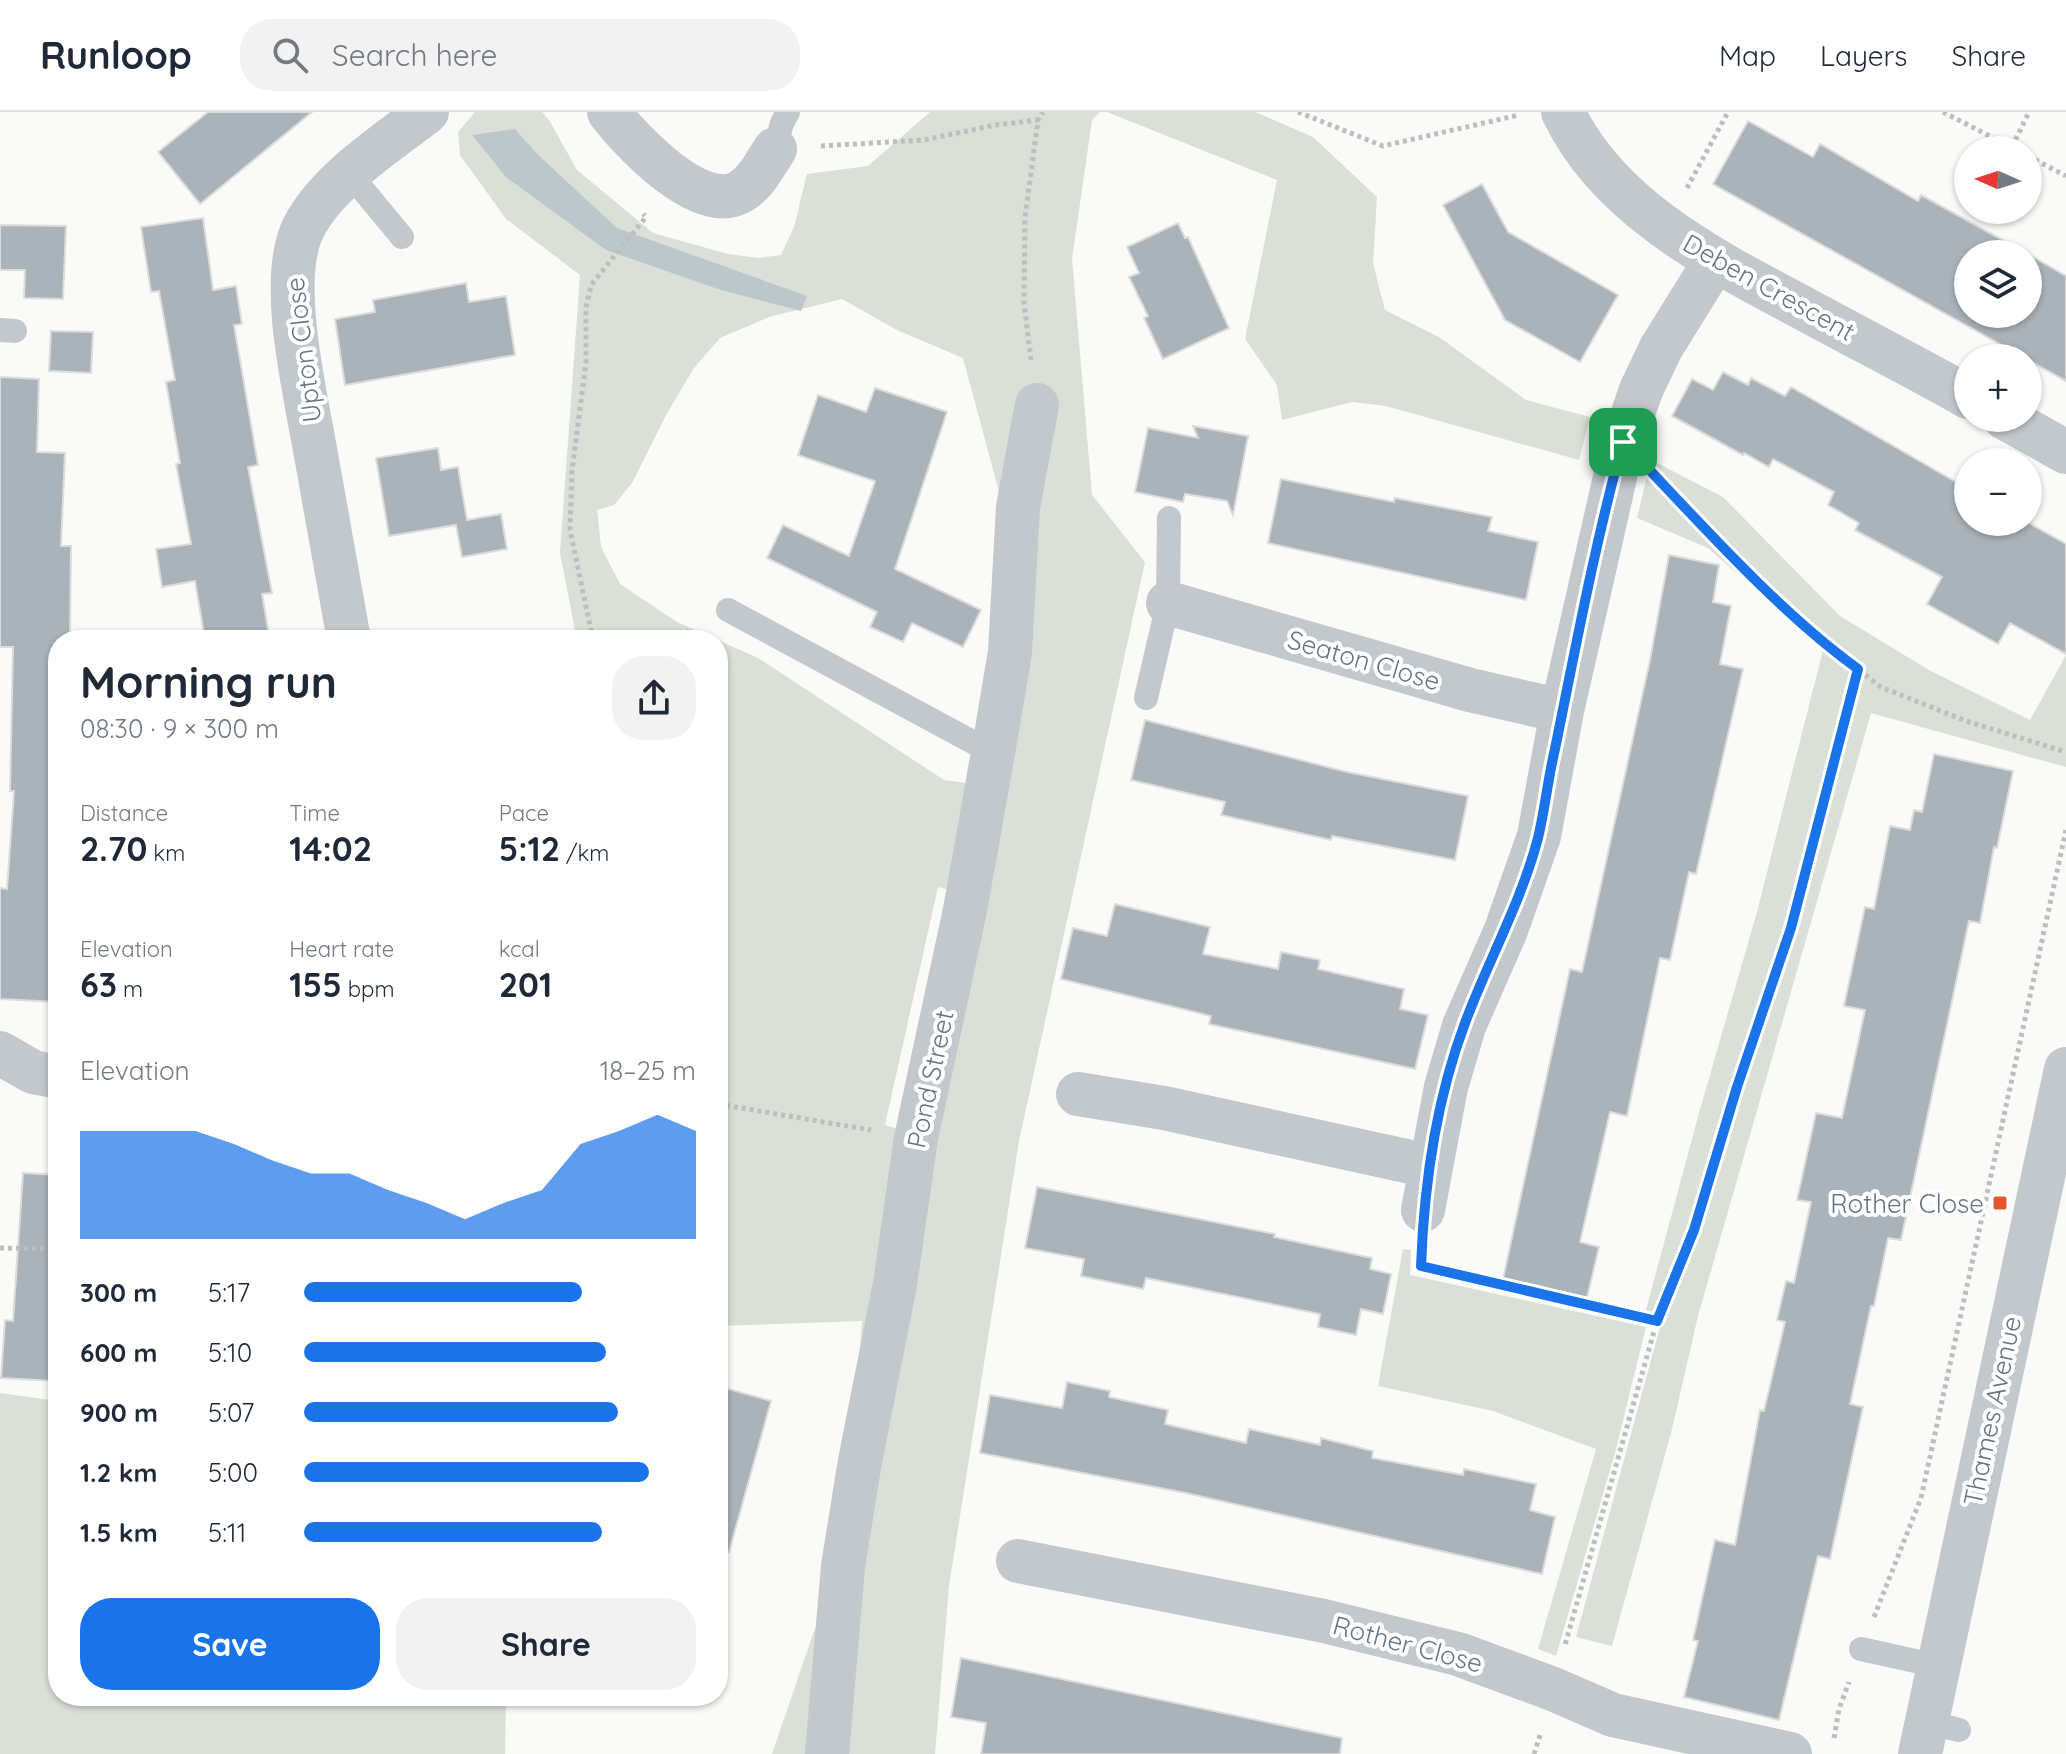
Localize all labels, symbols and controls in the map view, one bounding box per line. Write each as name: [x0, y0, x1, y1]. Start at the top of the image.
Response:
search box: [240, 19, 800, 91]
text: Runloop: [40, 31, 192, 79]
icon: search: [268, 33, 312, 77]
text: Search here: [332, 36, 497, 74]
text: Map: [1719, 38, 1776, 73]
text: Layers: [1820, 38, 1907, 73]
text: Share: [1951, 38, 2026, 73]
north arrow: [1954, 136, 2042, 224]
map controls: [1954, 136, 2042, 536]
street label: Deben Crescent: [1677, 226, 1861, 348]
button: layers: [1954, 240, 2042, 328]
street label: Upton Close: [278, 275, 328, 425]
button: +: [1954, 344, 2042, 432]
pin: [1589, 408, 1657, 476]
icon: arrive: [1601, 420, 1645, 464]
button: −: [1954, 448, 2042, 536]
street label: Seaton Close: [1284, 623, 1444, 697]
text: Morning run: [80, 654, 337, 709]
button: share: [612, 656, 696, 740]
text: 08:30 · 9 × 300 m: [80, 712, 279, 745]
text: Distance: [80, 799, 168, 827]
text: Time: [289, 799, 340, 827]
text: Pace: [499, 799, 549, 827]
text: 2.70: [80, 827, 147, 870]
text: 14:02: [289, 827, 372, 870]
text: 5:12: [499, 827, 560, 870]
text: km: [147, 839, 185, 867]
text: /km: [560, 839, 609, 867]
text: Elevation: [80, 935, 173, 963]
text: Heart rate: [289, 935, 394, 963]
text: kcal: [499, 935, 540, 963]
text: 63: [80, 963, 117, 1006]
text: 155: [289, 963, 342, 1006]
text: 201: [499, 963, 552, 1006]
text: m: [117, 975, 143, 1003]
text: bpm: [342, 975, 394, 1003]
street label: Pond Street: [899, 1007, 961, 1151]
text: Elevation: [80, 1054, 190, 1087]
text: 18–25 m: [600, 1054, 696, 1087]
place label: Rother Close: [1830, 1187, 1984, 1220]
marker: Rother Close: [1991, 1194, 2009, 1212]
text: 300 m: [80, 1276, 157, 1309]
text: 5:17: [208, 1276, 250, 1309]
street label: Thames Avenue: [1956, 1313, 2028, 1509]
text: 600 m: [80, 1336, 158, 1369]
text: 5:10: [208, 1336, 252, 1369]
text: 900 m: [80, 1396, 158, 1429]
text: 5:07: [208, 1396, 254, 1429]
text: 1.2 km: [80, 1456, 157, 1489]
text: 5:00: [208, 1456, 258, 1489]
text: 1.5 km: [80, 1516, 158, 1549]
text: 5:11: [208, 1516, 246, 1549]
button: Save: [80, 1598, 380, 1690]
button: Share: [396, 1598, 696, 1690]
street label: Rother Close: [1330, 1608, 1486, 1680]

